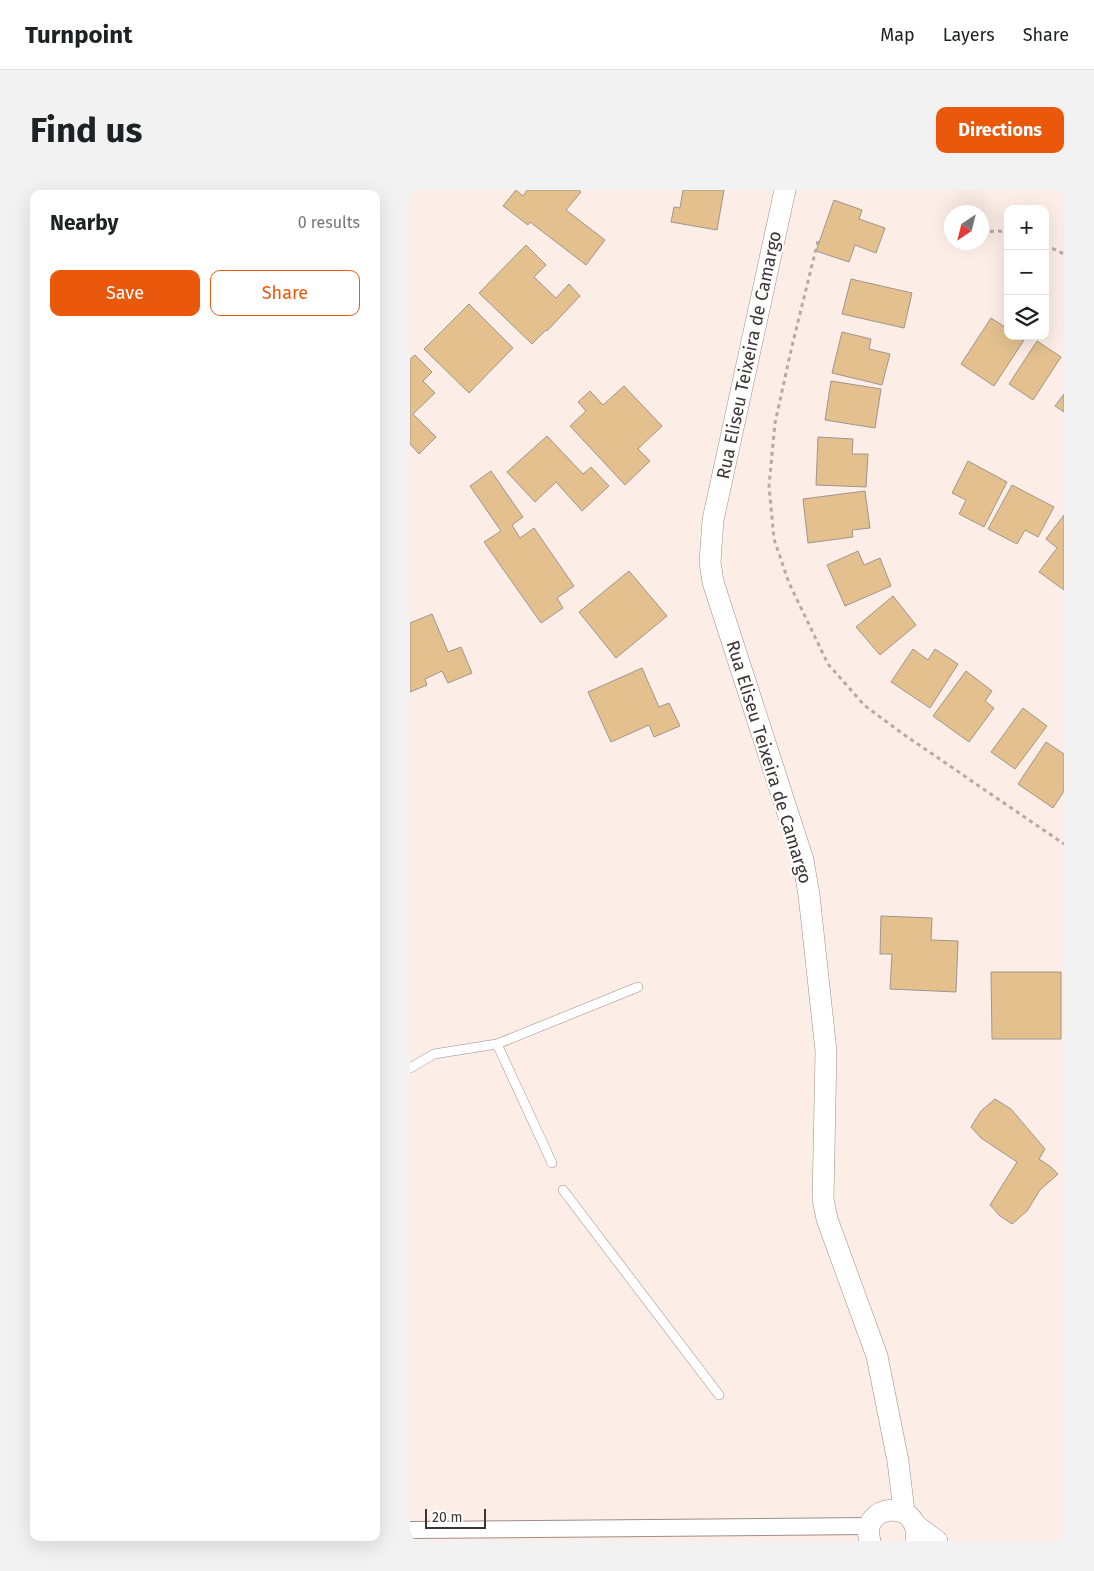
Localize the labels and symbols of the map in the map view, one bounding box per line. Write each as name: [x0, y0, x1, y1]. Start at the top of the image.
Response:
north arrow: [944, 205, 989, 250]
street label: Rua Eliseu Teixeira de Camargo: [712, 229, 786, 481]
street label: Rua Eliseu Teixeira de Camargo: [721, 638, 817, 886]
scale bar: [425, 1506, 486, 1529]

